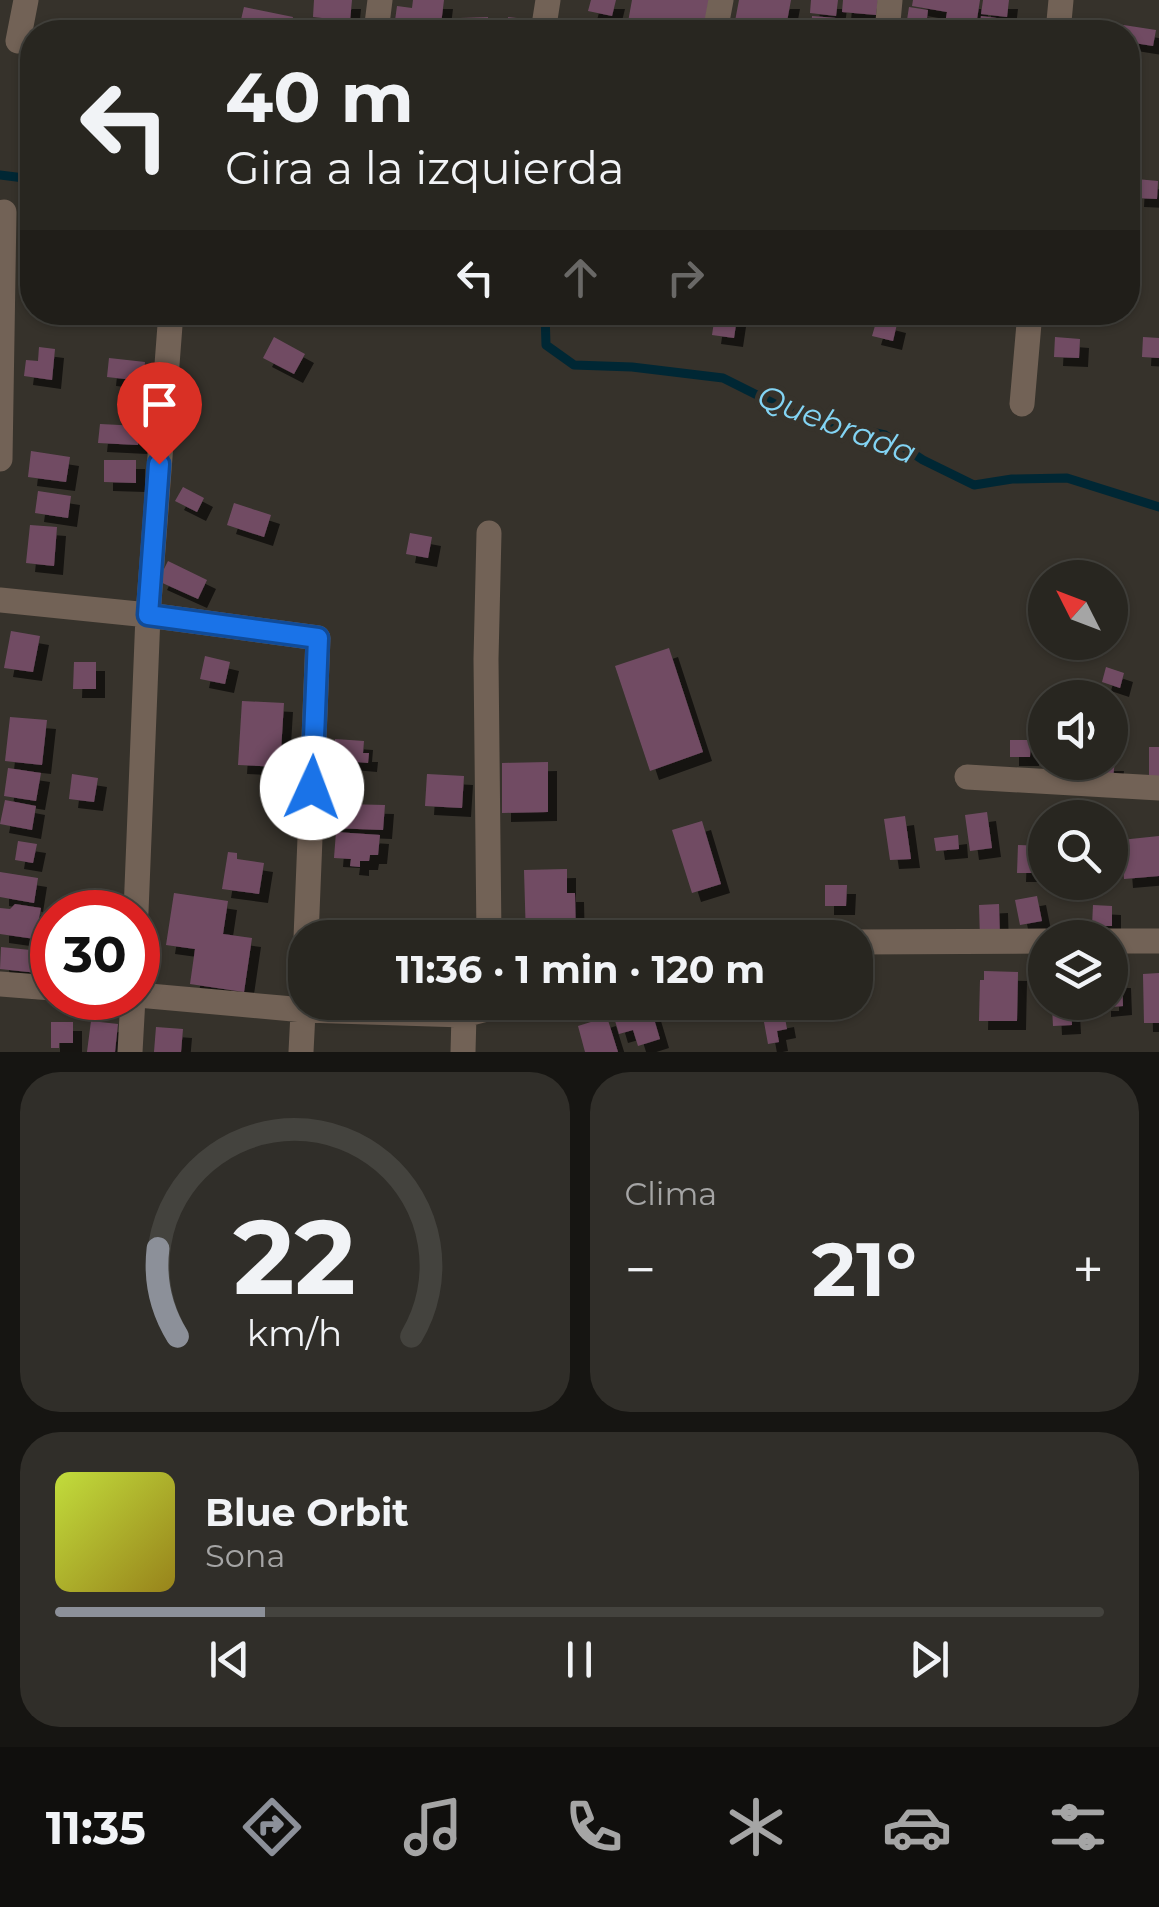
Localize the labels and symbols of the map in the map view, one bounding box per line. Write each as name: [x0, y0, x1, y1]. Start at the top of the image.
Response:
pin: [117, 362, 202, 465]
water label: Quebrada: [752, 376, 922, 472]
north arrow: [1028, 560, 1128, 660]
position arrow: [260, 736, 364, 840]
speed limit sign: 30: [30, 890, 160, 1020]

